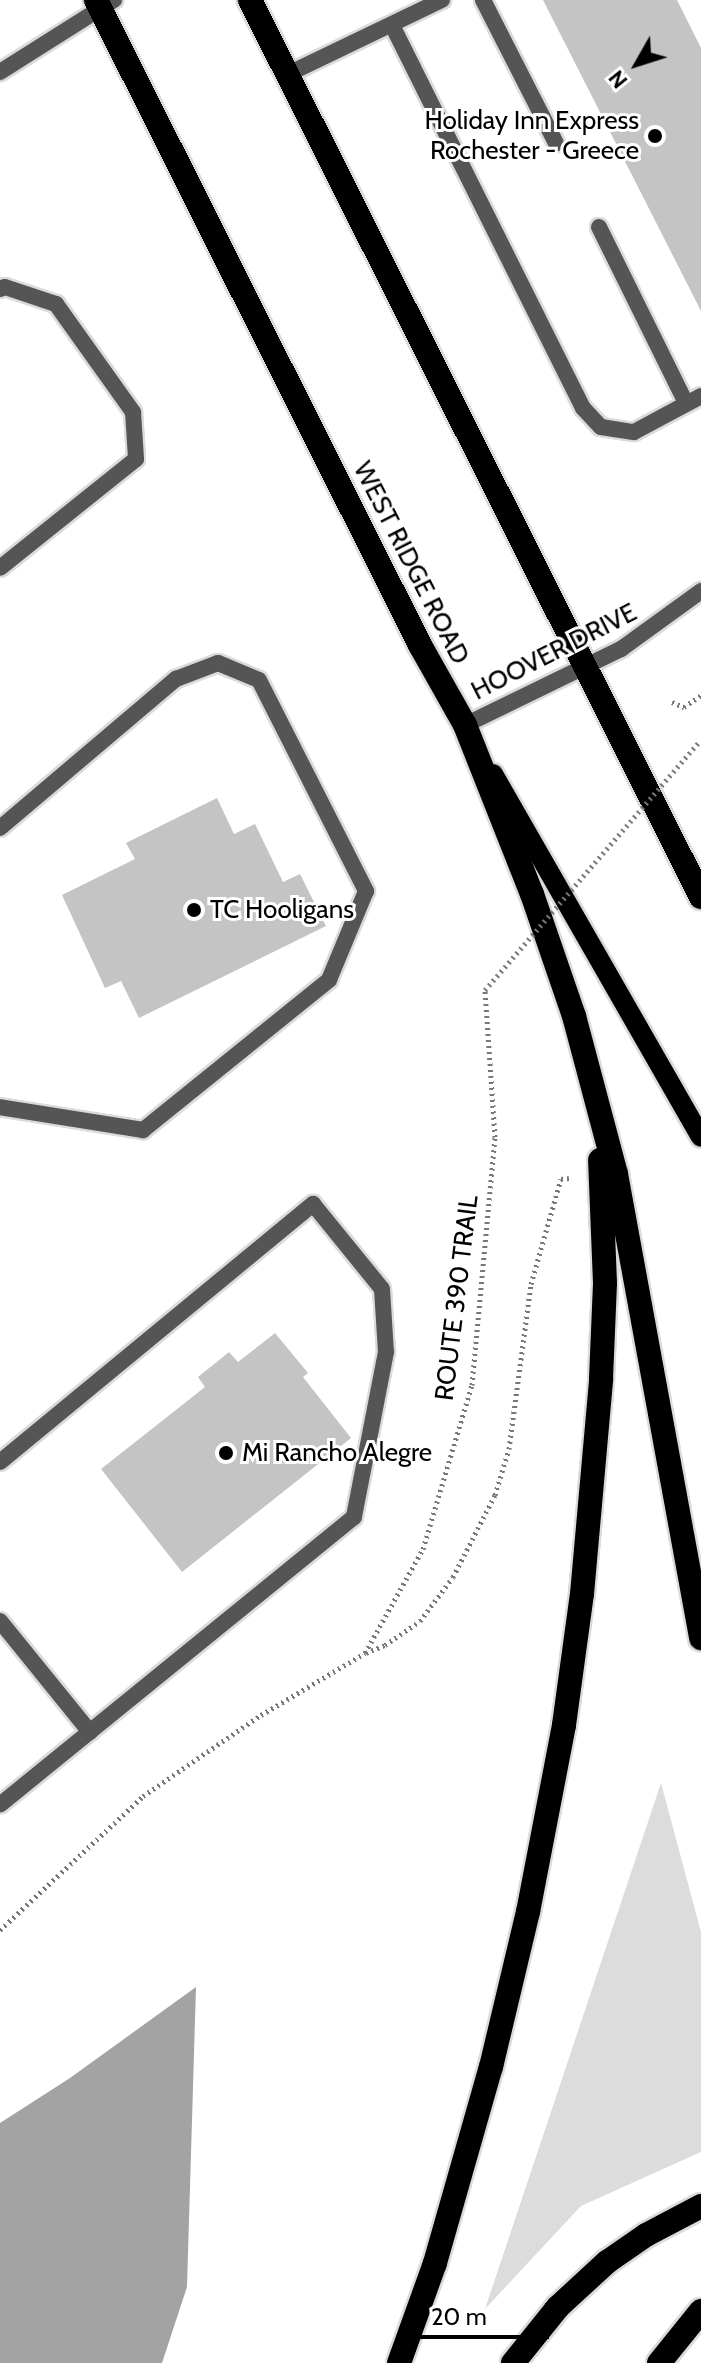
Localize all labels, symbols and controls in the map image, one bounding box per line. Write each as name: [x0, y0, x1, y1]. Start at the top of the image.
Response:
north arrow: [597, 24, 677, 104]
text: N: [603, 65, 633, 94]
place label: Holiday Inn Express Rochester - Greece: [424, 105, 639, 166]
marker: Holiday Inn Express Rochester - Greece: [646, 127, 664, 145]
street label: WEST RIDGE ROAD: [346, 457, 476, 669]
street label: HOOVER DRIVE: [466, 597, 642, 707]
place label: TC Hooligans: [210, 894, 354, 926]
marker: TC Hooligans: [185, 901, 203, 919]
street label: ROUTE 390 TRAIL: [429, 1194, 485, 1402]
place label: Mi Rancho Alegre: [242, 1437, 432, 1469]
marker: Mi Rancho Alegre: [217, 1444, 235, 1462]
scale bar: [421, 2287, 553, 2337]
text: 20 m: [431, 2302, 487, 2331]

